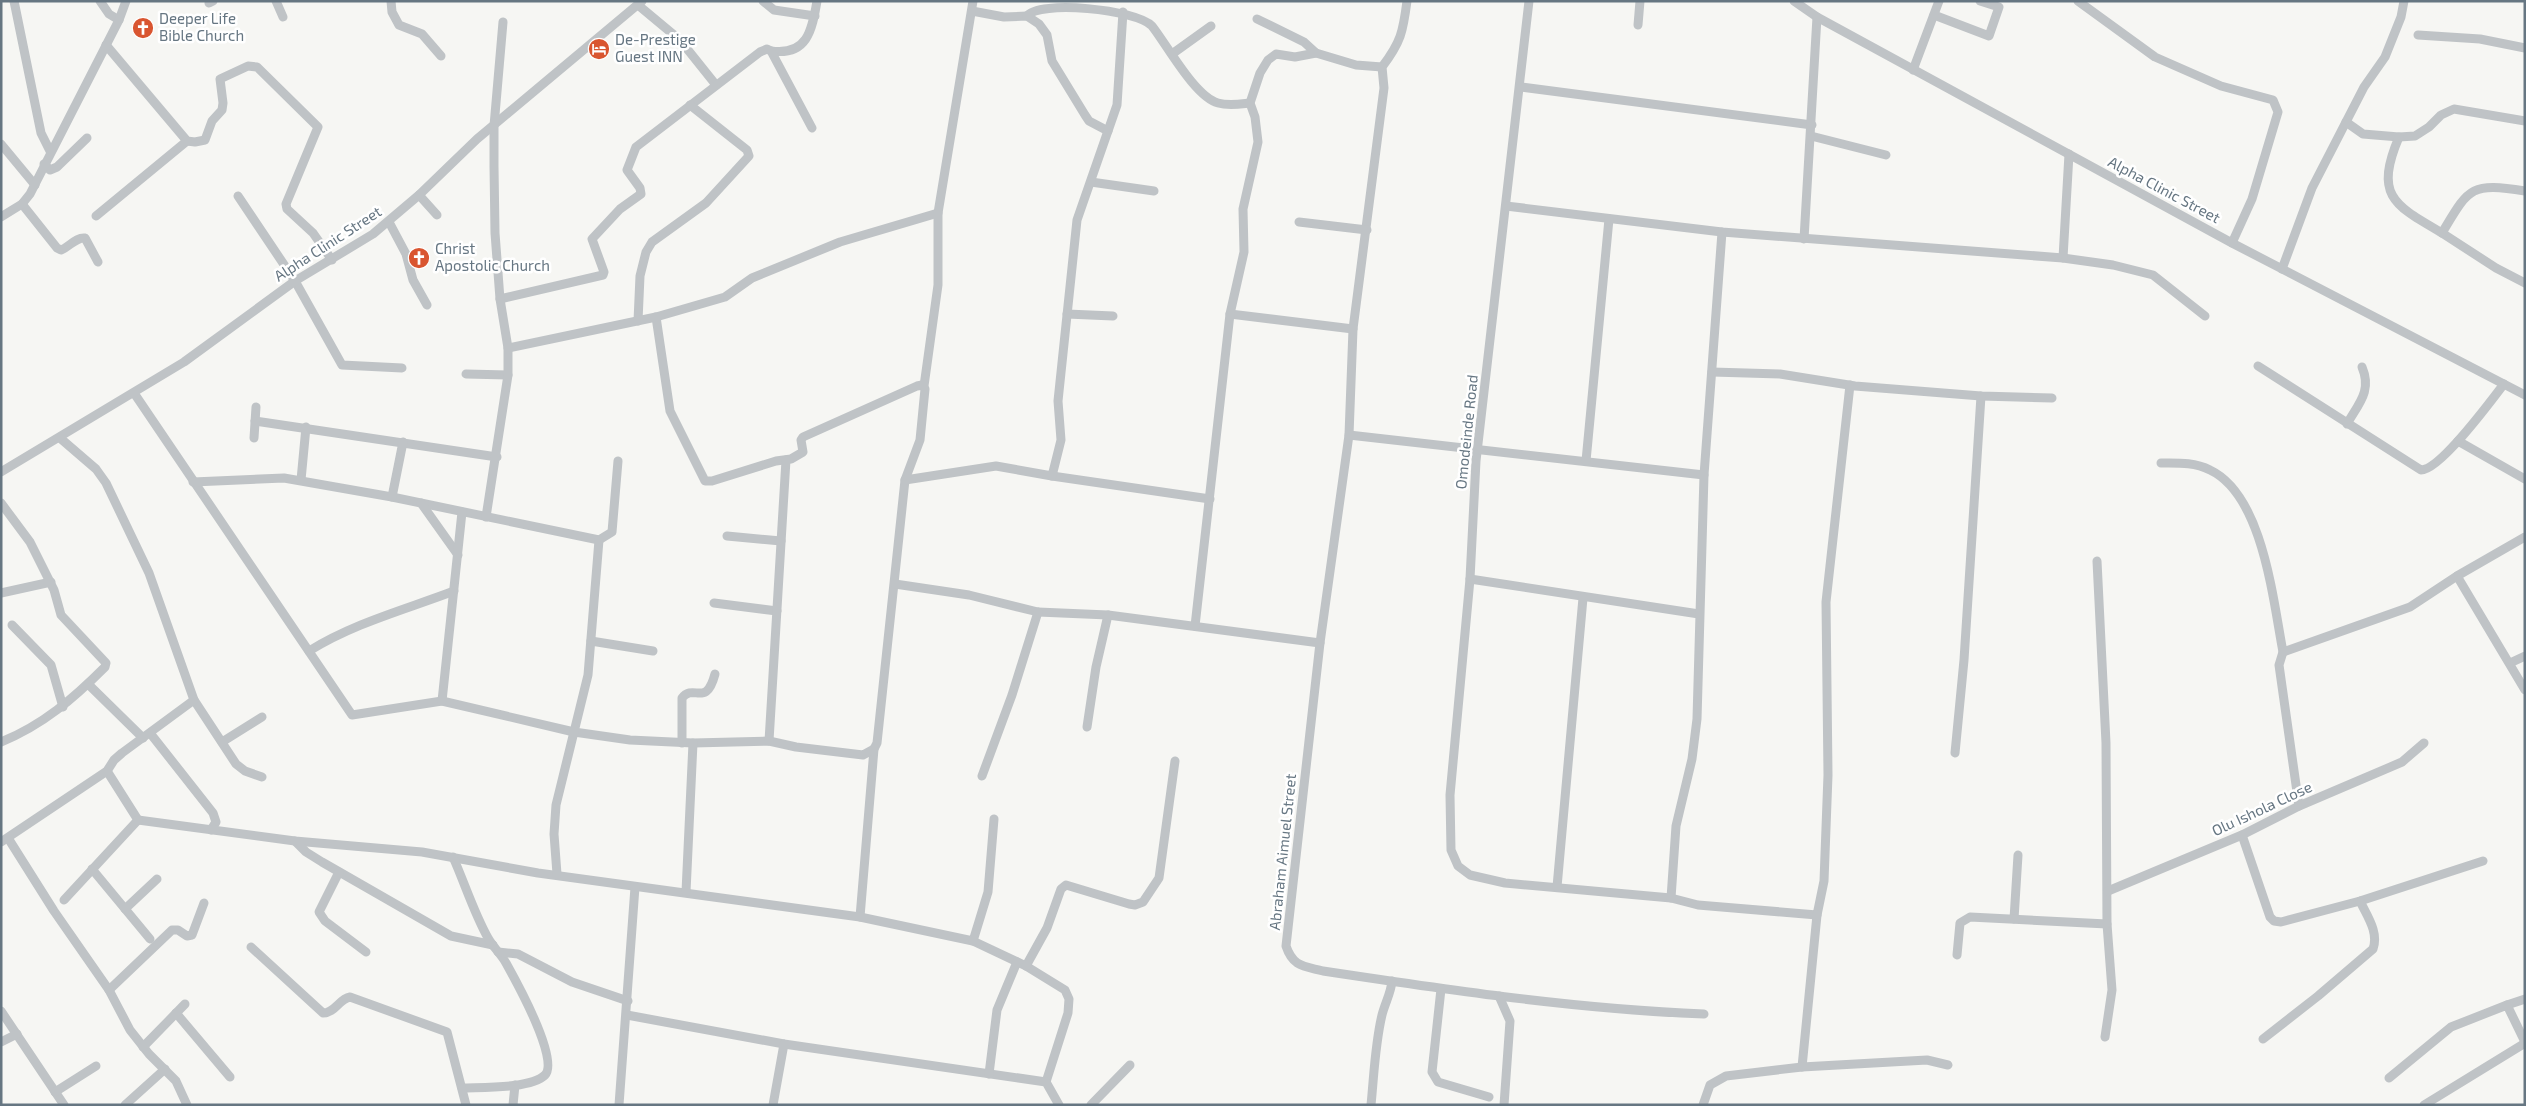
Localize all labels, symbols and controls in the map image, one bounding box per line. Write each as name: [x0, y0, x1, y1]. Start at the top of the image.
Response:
place label: Deeper Life Bible Church: [159, 9, 244, 44]
church icon: Deeper Life Bible Church: [131, 16, 155, 40]
place label: De-Prestige Guest INN: [615, 30, 696, 65]
hotel icon: De-Prestige Guest INN: [587, 37, 611, 61]
street label: Alpha Clinic Street: [2105, 152, 2224, 226]
street label: Alpha Clinic Street: [270, 202, 385, 285]
place label: Christ Apostolic Church: [435, 239, 550, 274]
church icon: Christ Apostolic Church: [407, 246, 431, 270]
street label: Omodeinde Road: [1451, 374, 1481, 490]
street label: Abraham Aimuel Street: [1265, 773, 1299, 931]
street label: Olu Ishola Close: [2209, 777, 2315, 839]

